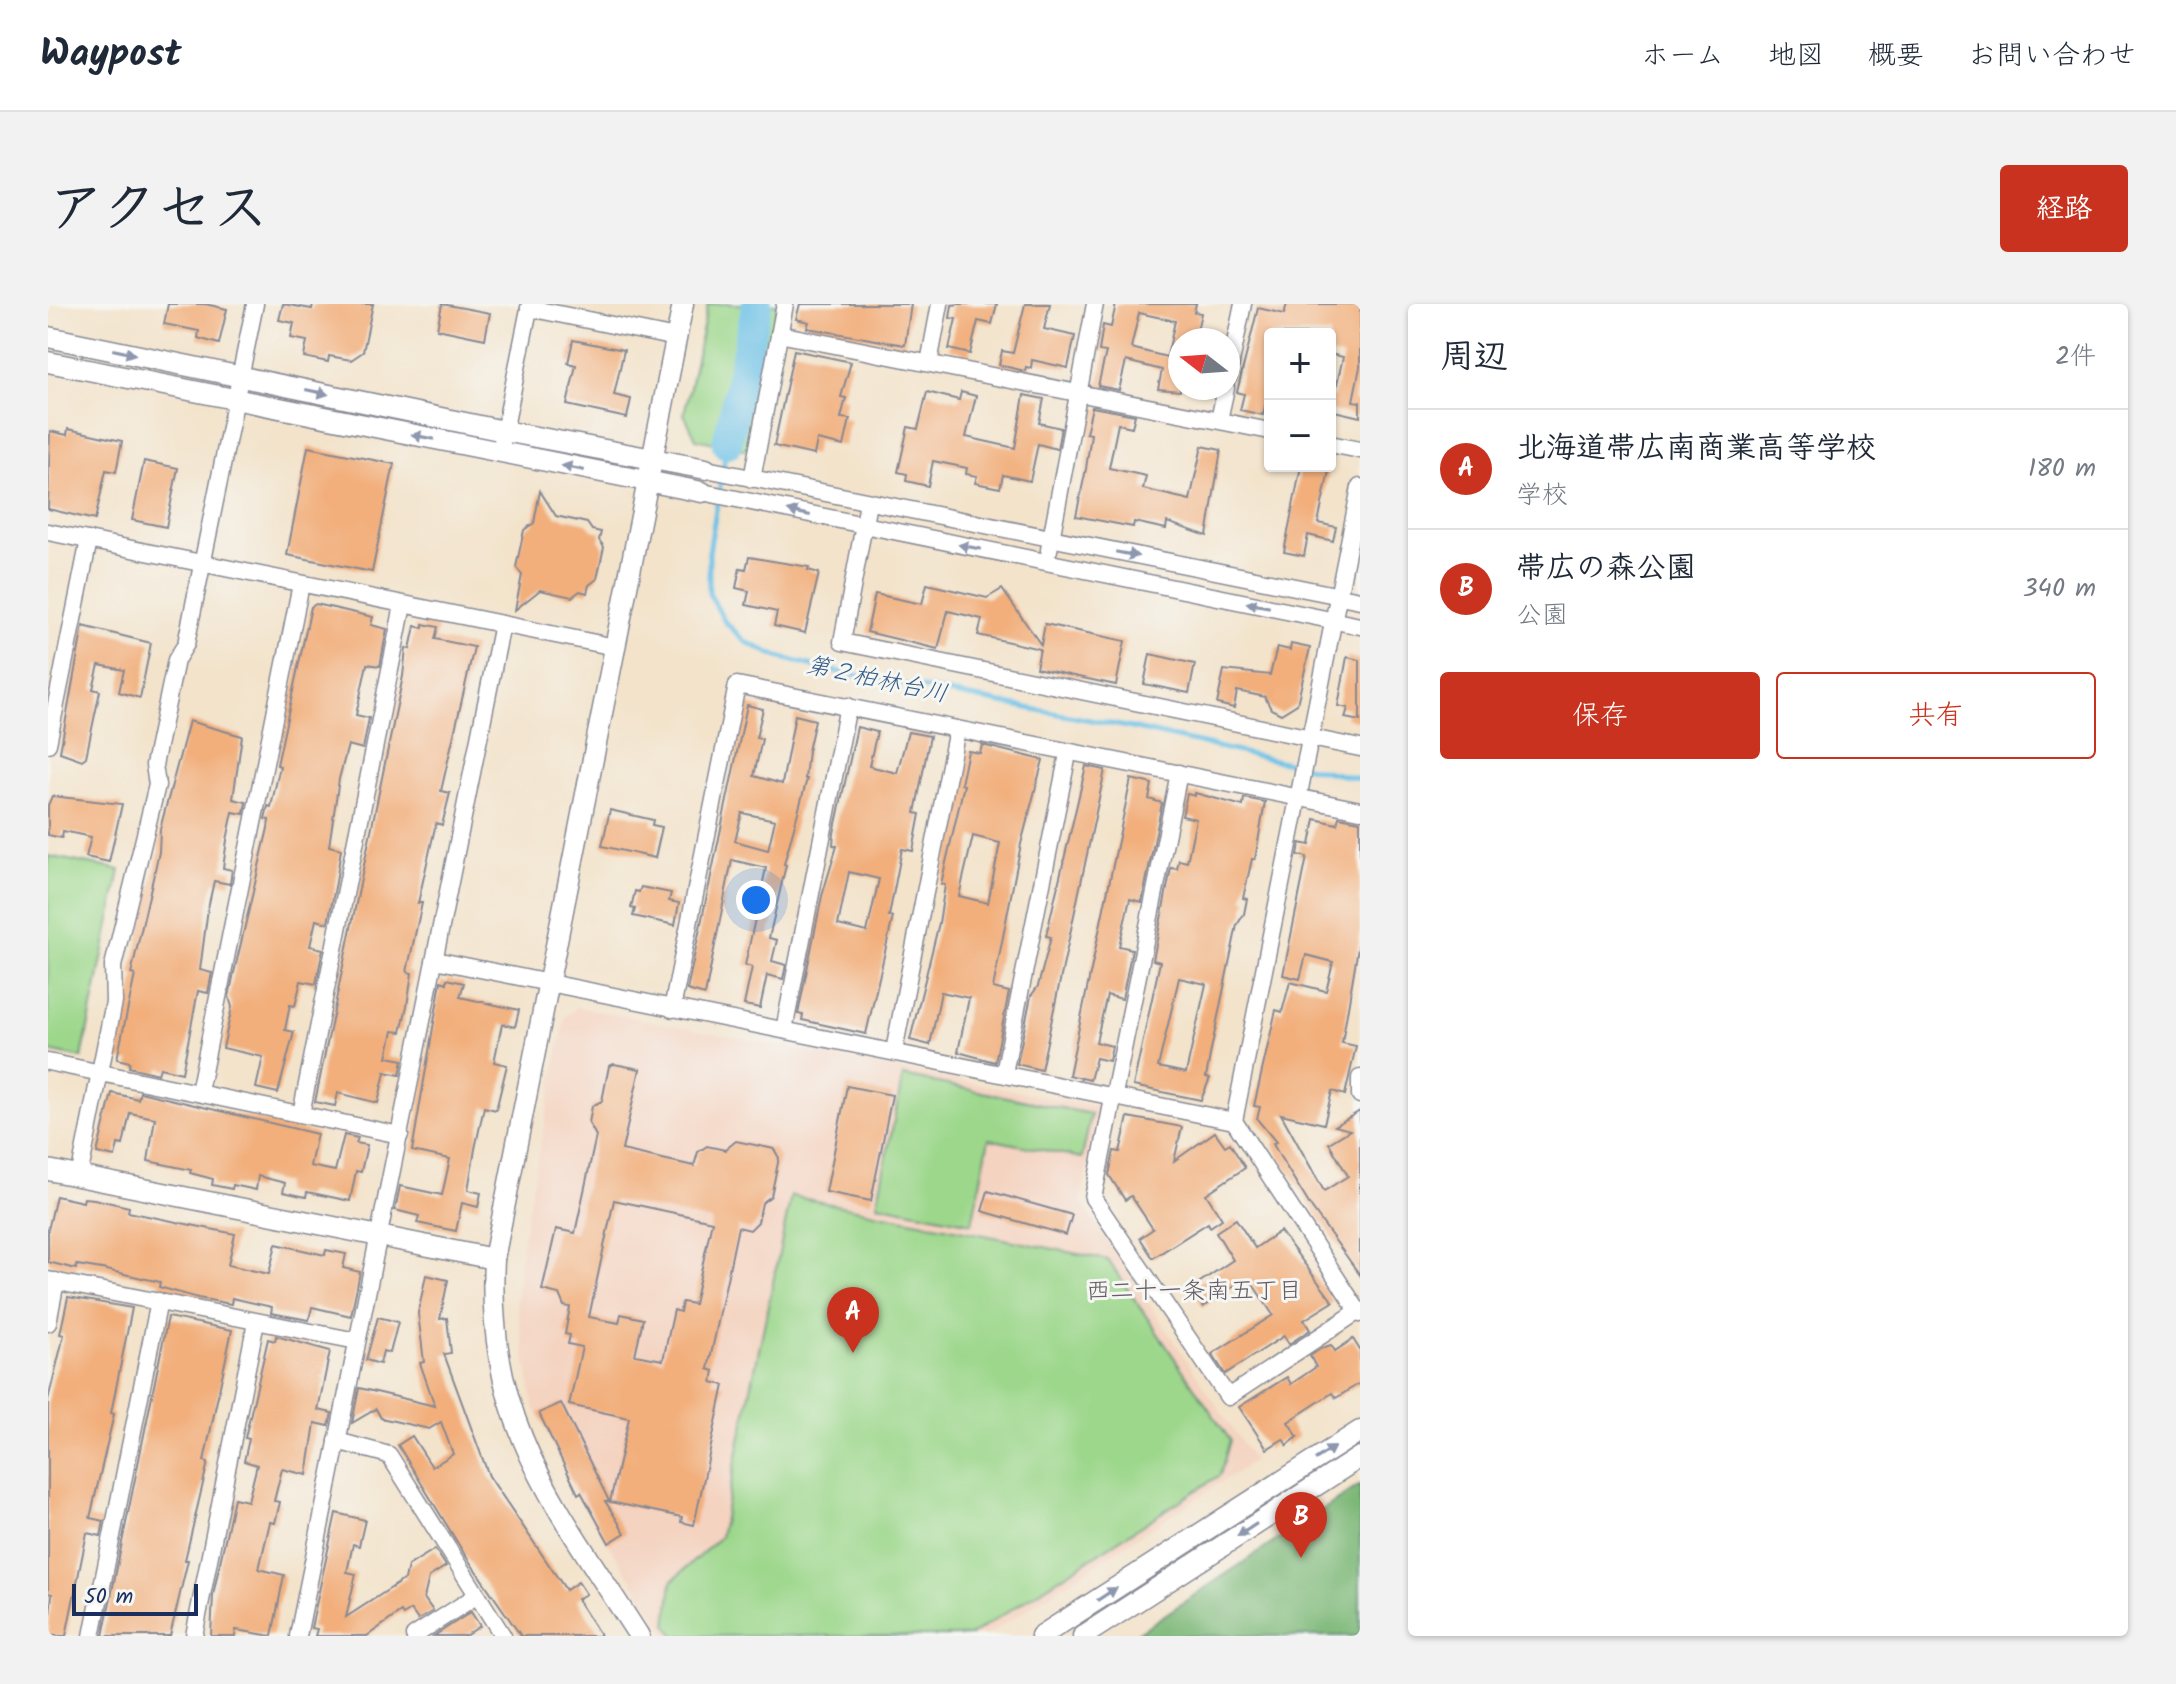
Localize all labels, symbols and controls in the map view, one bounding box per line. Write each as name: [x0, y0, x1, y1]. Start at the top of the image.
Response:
text: Waypost: [40, 25, 182, 85]
text: ホーム: [1641, 34, 1724, 79]
text: 地図: [1768, 34, 1824, 79]
text: 概要: [1868, 34, 1924, 79]
text: お問い合わせ: [1968, 34, 2136, 79]
button: 経路: [2000, 165, 2128, 252]
text: アクセス: [48, 166, 269, 256]
north arrow: [1168, 328, 1240, 400]
map controls: [1264, 328, 1336, 472]
button: +: [1264, 328, 1336, 400]
text: 周辺: [1440, 331, 1508, 385]
text: 2件: [2055, 336, 2096, 378]
one-way arrow: [112, 347, 137, 359]
one-way arrow: [305, 386, 330, 399]
button: −: [1264, 400, 1336, 472]
text: 北海道帯広南商業高等学校: [1516, 425, 1876, 473]
one-way arrow: [411, 430, 436, 443]
text: A: [1458, 448, 1474, 490]
text: 180 m: [2028, 448, 2096, 490]
one-way arrow: [561, 461, 586, 473]
text: 学校: [1516, 475, 1568, 517]
one-way arrow: [787, 506, 812, 519]
one-way arrow: [958, 541, 983, 553]
text: 帯広の森公園: [1516, 545, 1696, 593]
one-way arrow: [1115, 549, 1140, 561]
text: B: [1458, 568, 1474, 610]
text: 340 m: [2023, 568, 2096, 610]
text: 公園: [1516, 595, 1568, 637]
one-way arrow: [1245, 598, 1270, 611]
water label: 第２柏林台川: [802, 646, 951, 715]
button: 保存: [1440, 672, 1760, 759]
button: 共有: [1776, 672, 2096, 759]
your location: [736, 880, 776, 920]
district label: 西二十一条南五丁目: [1086, 1272, 1302, 1311]
pin: A: [827, 1287, 879, 1353]
one-way arrow: [1315, 1446, 1336, 1461]
pin: B: [1275, 1492, 1327, 1558]
one-way arrow: [1237, 1522, 1258, 1537]
scale bar: [72, 1580, 198, 1616]
text: 50 m: [84, 1580, 133, 1615]
one-way arrow: [1096, 1587, 1118, 1601]

